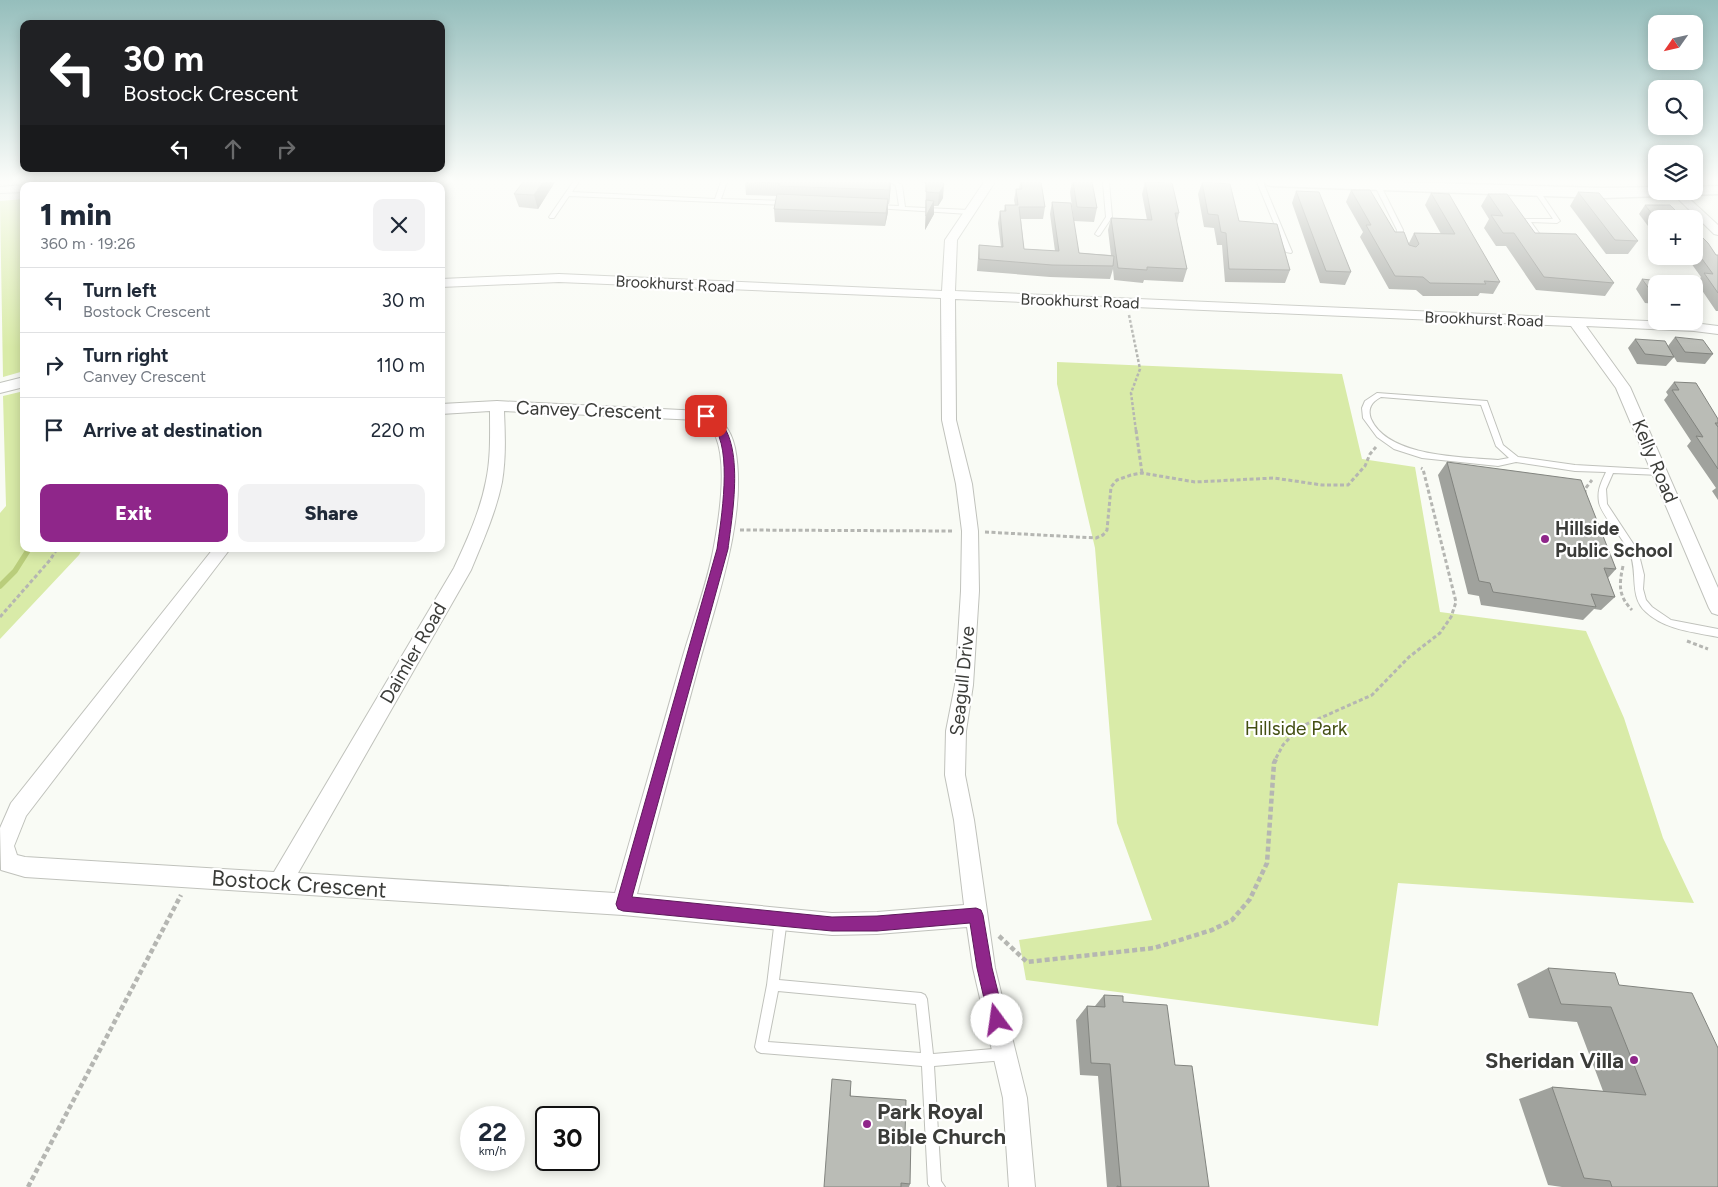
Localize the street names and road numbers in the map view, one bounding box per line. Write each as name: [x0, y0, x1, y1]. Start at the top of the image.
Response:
street label: Brookhurst Road: [615, 271, 735, 297]
street label: Brookhurst Road: [1020, 289, 1140, 313]
street label: Brookhurst Road: [1424, 307, 1544, 331]
street label: Canvey Crescent: [516, 396, 662, 424]
street label: Kelly Road: [1627, 416, 1683, 506]
street label: Daimler Road: [375, 598, 451, 708]
street label: Seagull Drive: [945, 625, 979, 737]
street label: Bostock Crescent: [210, 864, 388, 904]

